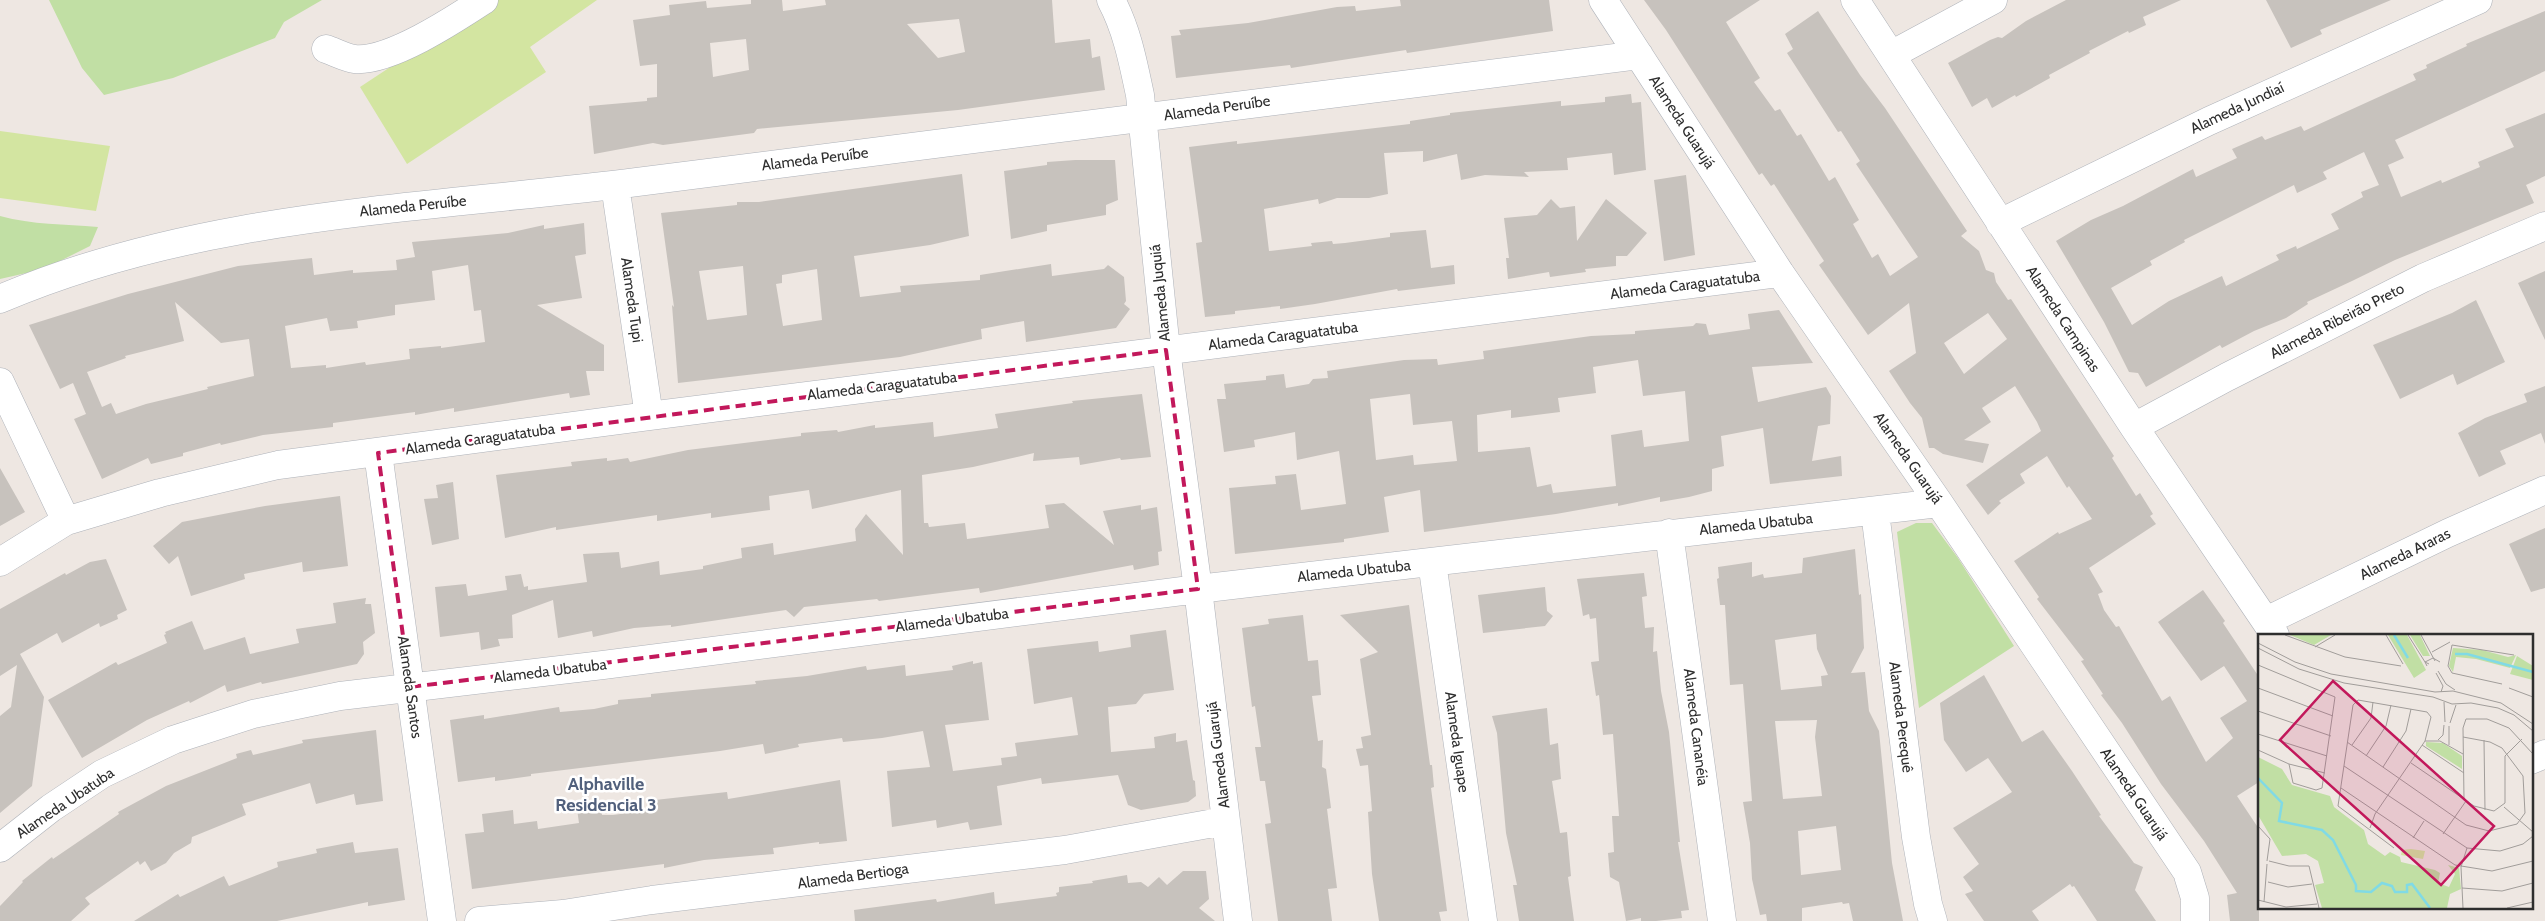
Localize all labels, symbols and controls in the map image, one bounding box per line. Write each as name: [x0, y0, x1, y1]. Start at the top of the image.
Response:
street label: Alameda Guarujá: [1645, 72, 1719, 173]
street label: Alameda Jundiaí: [2187, 78, 2287, 138]
street label: Alameda Peruíbe: [1163, 92, 1272, 124]
street label: Alameda Peruíbe: [761, 143, 870, 174]
street label: Alameda Peruíbe: [359, 191, 468, 221]
street label: Alameda Juquiá: [1146, 243, 1174, 343]
street label: Alameda Tupi: [617, 256, 647, 344]
street label: Alameda Campinas: [2022, 263, 2104, 375]
street label: Alameda Caraguatatuba: [1609, 267, 1762, 303]
street label: Alameda Ribeirão Preto: [2267, 279, 2407, 363]
street label: Alameda Caraguatatuba: [1207, 318, 1360, 354]
street label: Alameda Caraguatatuba: [806, 368, 959, 404]
street label: Alameda Guarujá: [1870, 409, 1947, 508]
street label: Alameda Caraguatatuba: [404, 419, 557, 458]
street label: Alameda Ubatuba: [1698, 509, 1814, 539]
street label: Alameda Araras: [2357, 524, 2453, 584]
street label: Alameda Ubatuba: [1296, 556, 1412, 586]
street label: Alameda Ubatuba: [894, 604, 1011, 636]
inset map: [2258, 634, 2532, 908]
street label: Alameda Santos: [394, 635, 426, 739]
street label: Alameda Ubatuba: [492, 655, 609, 687]
street label: Alameda Perequê: [1885, 660, 1917, 774]
street label: Alameda Cananéia: [1680, 667, 1712, 787]
street label: Alameda Iguape: [1441, 690, 1473, 794]
street label: Alameda Guarujá: [1202, 700, 1233, 810]
street label: Alameda Guarujá: [2096, 744, 2172, 844]
street label: Alameda Ubatuba: [13, 763, 118, 842]
district label: Alphaville Residencial 3: [555, 773, 657, 816]
street label: Alameda Bertioga: [796, 859, 911, 893]

